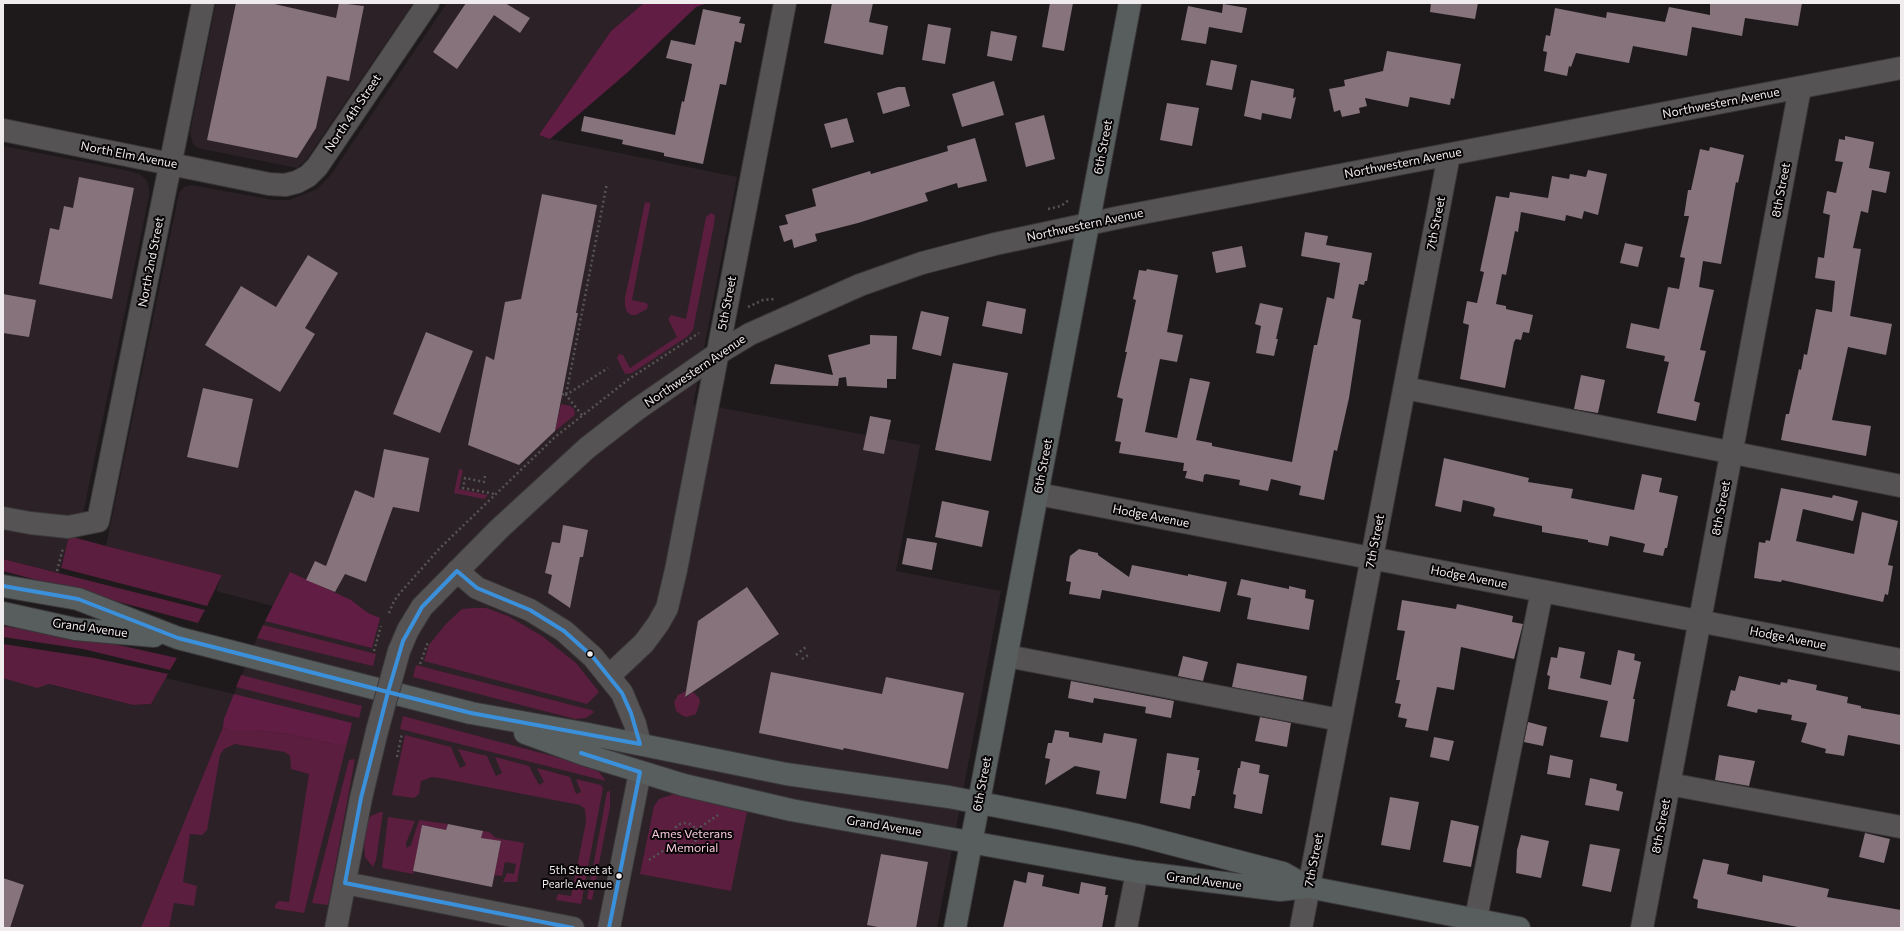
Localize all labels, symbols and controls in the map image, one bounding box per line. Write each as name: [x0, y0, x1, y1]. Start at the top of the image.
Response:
street label: North 4th Street: [322, 72, 384, 154]
street label: Northwestern Avenue: [1661, 85, 1781, 121]
street label: 6th Street: [1091, 118, 1115, 176]
street label: North Elm Avenue: [80, 139, 178, 171]
street label: Northwestern Avenue: [1343, 145, 1463, 181]
street label: 8th Street: [1769, 161, 1793, 219]
street label: 7th Street: [1424, 195, 1448, 251]
street label: Northwestern Avenue: [1025, 206, 1145, 244]
street label: North 2nd Street: [135, 216, 167, 308]
street label: 5th Street: [715, 275, 739, 331]
street label: Northwestern Avenue: [642, 332, 748, 410]
street label: 6th Street: [1031, 437, 1055, 495]
street label: 8th Street: [1709, 479, 1733, 537]
street label: Hodge Avenue: [1111, 501, 1191, 531]
street label: 7th Street: [1363, 513, 1387, 569]
street label: Hodge Avenue: [1429, 562, 1509, 592]
street label: Grand Avenue: [51, 616, 129, 640]
street label: Hodge Avenue: [1748, 623, 1828, 653]
unlabelled marker: [585, 649, 595, 659]
street label: 6th Street: [970, 755, 994, 813]
street label: 8th Street: [1649, 797, 1673, 855]
street label: Grand Avenue: [845, 813, 923, 839]
park label: Ames Veterans Memorial: [652, 827, 732, 855]
street label: 7th Street: [1302, 832, 1326, 888]
place label: 5th Street at Pearle Avenue: [542, 863, 612, 889]
street label: Grand Avenue: [1165, 869, 1243, 893]
marker: 5th Street at Pearle Avenue: [614, 871, 624, 881]

